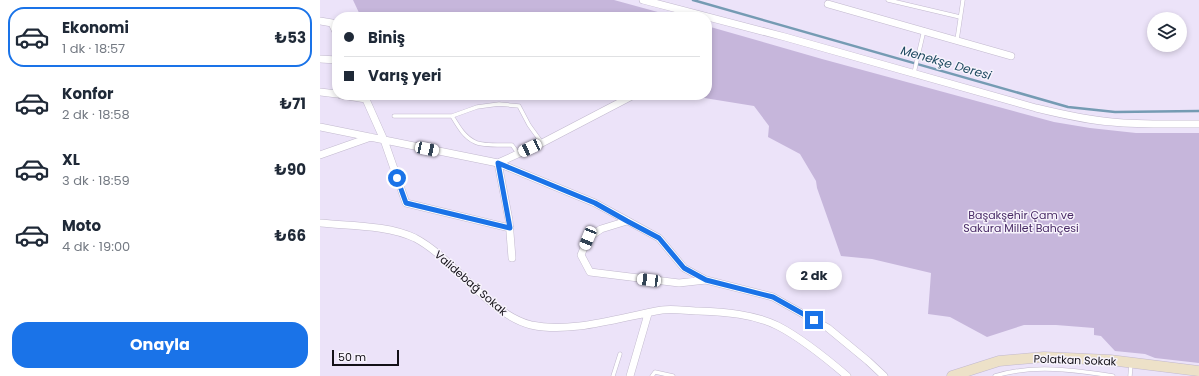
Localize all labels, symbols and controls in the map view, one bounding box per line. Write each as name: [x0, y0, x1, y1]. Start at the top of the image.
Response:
map controls: [1147, 12, 1187, 52]
button: layers: [1147, 12, 1187, 52]
text: Ekonomi: [62, 17, 129, 38]
icon: car: [14, 19, 50, 55]
text: ₺53: [275, 27, 306, 48]
text: Biniş: [368, 27, 405, 48]
text: 1 dk · 18:57: [62, 39, 125, 58]
water label: Menekşe Deresi: [899, 41, 994, 84]
text: Varış yeri: [368, 65, 442, 86]
text: Konfor: [62, 83, 114, 104]
icon: car: [14, 85, 50, 121]
text: ₺71: [280, 93, 306, 114]
text: 2 dk · 18:58: [62, 105, 130, 124]
car: [517, 137, 543, 159]
car: [414, 141, 440, 157]
text: XL: [62, 149, 80, 170]
icon: car: [14, 151, 50, 187]
text: ₺90: [274, 159, 306, 180]
route start: [388, 169, 406, 187]
text: 3 dk · 18:59: [62, 171, 130, 190]
park label: Başakşehir Çam ve Sakura Millet Bahçesi: [963, 207, 1079, 236]
text: Moto: [62, 215, 101, 236]
icon: car: [14, 217, 50, 253]
text: ₺66: [274, 225, 306, 246]
car: [578, 225, 598, 251]
text: 4 dk · 19:00: [62, 237, 130, 256]
street label: Validebağ Sokak: [431, 247, 511, 319]
callout: 2 dk: [786, 262, 842, 290]
text: 2 dk: [800, 266, 828, 285]
car: [636, 273, 662, 287]
route end: [805, 311, 823, 329]
button: Onayla: [12, 322, 308, 368]
scale bar: [332, 348, 399, 367]
text: 50 m: [338, 349, 366, 365]
street label: Polatkan Sokak: [1033, 351, 1117, 369]

